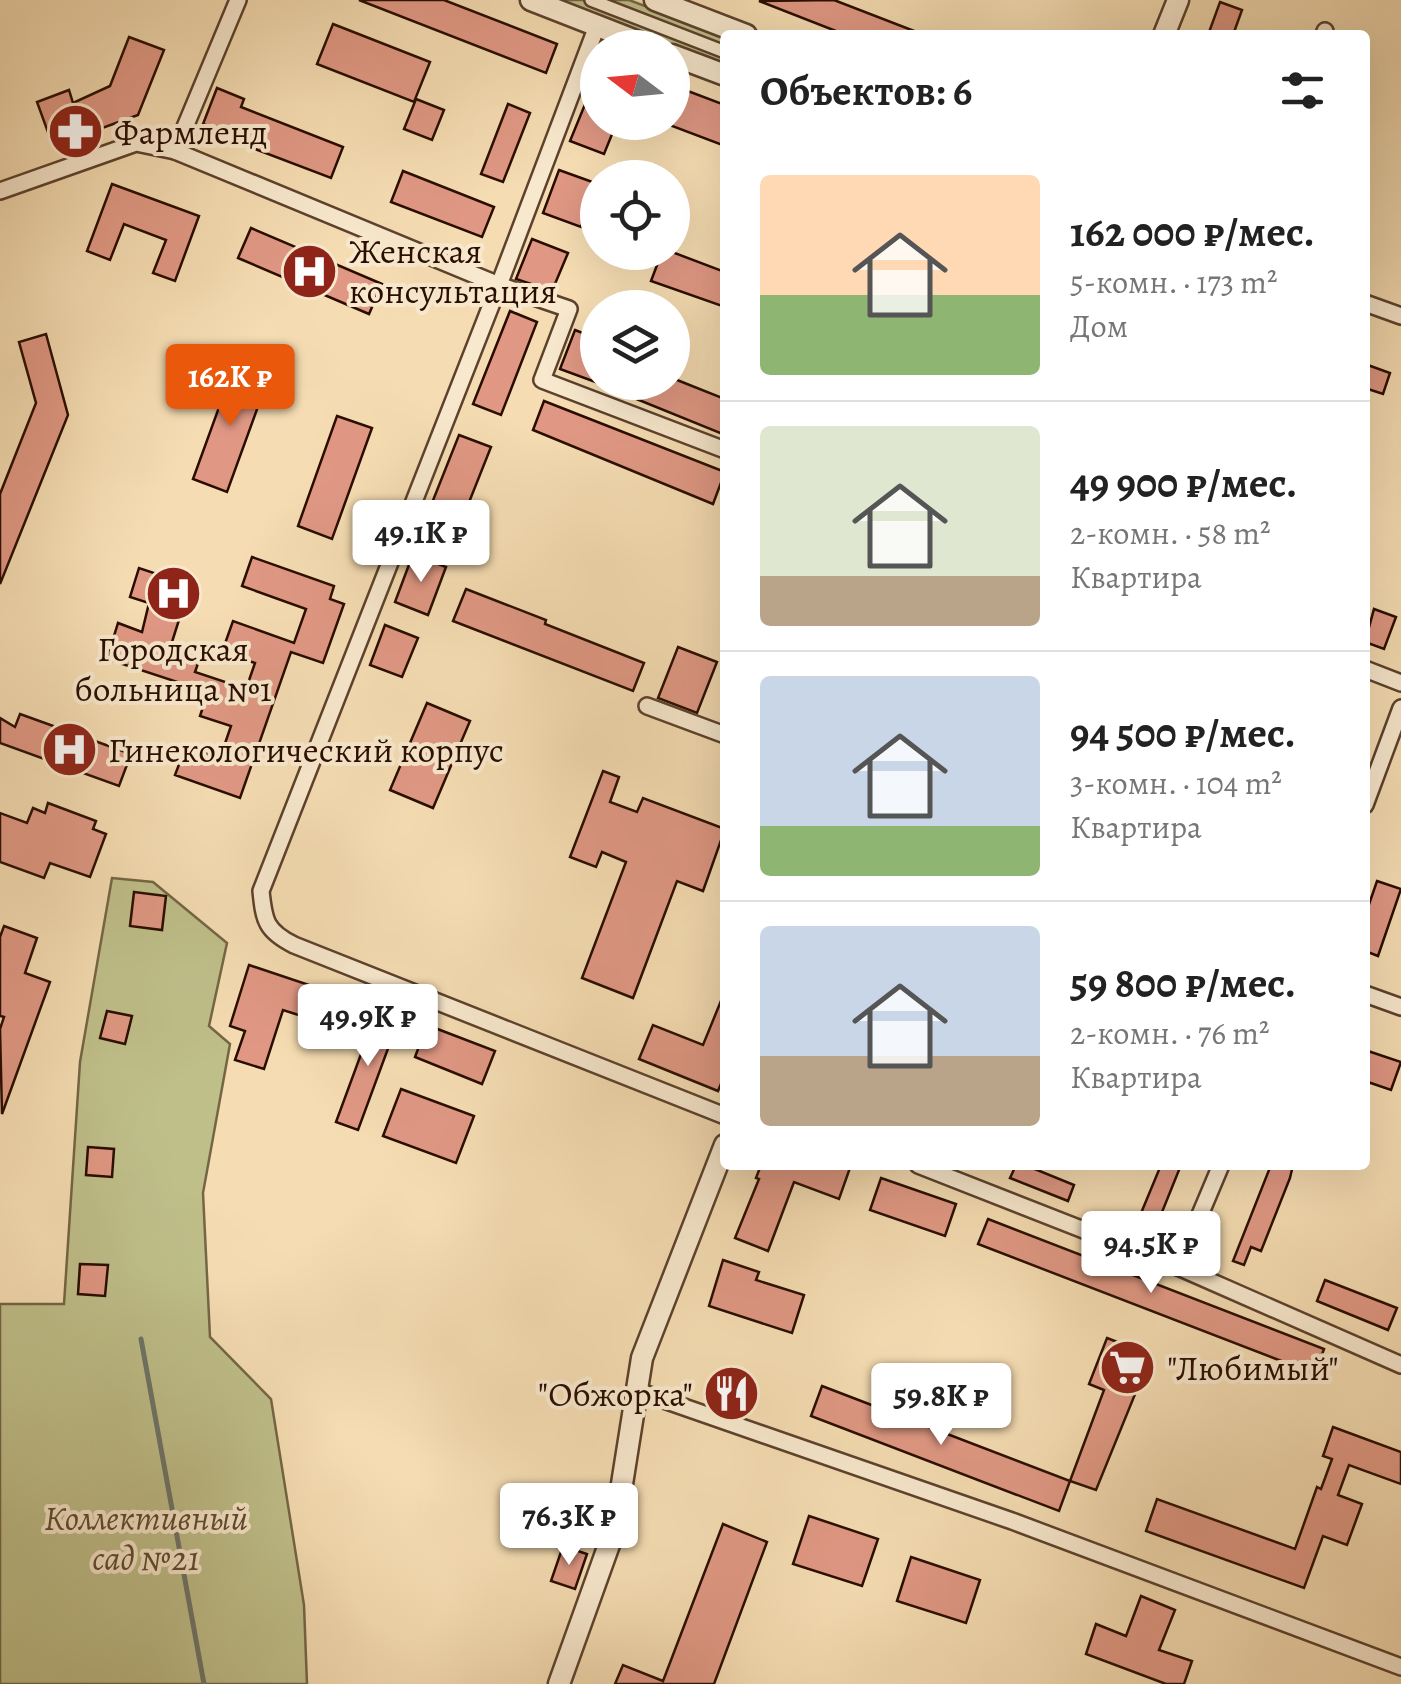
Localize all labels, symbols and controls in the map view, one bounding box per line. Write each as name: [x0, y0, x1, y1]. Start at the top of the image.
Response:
north arrow: [580, 30, 690, 140]
map controls: [580, 30, 690, 400]
text: Объектов: 6: [760, 62, 972, 119]
icon: filters: [1275, 63, 1330, 118]
pharmacy icon: Фармленд: [45, 102, 105, 162]
place label: Фармленд: [114, 108, 268, 156]
button: locate: [580, 160, 690, 270]
text: 162 000 ₽/мес.: [1070, 203, 1315, 260]
icon: home: [840, 215, 960, 335]
place label: Женская консультация: [349, 227, 557, 315]
hospital icon: Женская консультация: [280, 241, 340, 301]
text: 5-комн. · 173 m²: [1070, 260, 1277, 304]
button: layers: [580, 290, 690, 400]
text: Дом: [1070, 304, 1128, 348]
pin: 162K ₽: [149, 344, 311, 429]
text: 162K ₽: [188, 354, 272, 398]
text: 49 900 ₽/мес.: [1070, 454, 1297, 511]
icon: home: [840, 466, 960, 586]
pin: 49.1K ₽: [329, 500, 513, 585]
text: 49.1K ₽: [375, 510, 467, 554]
text: 2-комн. · 58 m²: [1070, 511, 1270, 555]
text: Квартира: [1070, 555, 1202, 599]
hospital icon: Городская больница №1: [143, 563, 203, 623]
place label: Городская больница №1: [74, 625, 272, 713]
text: 94 500 ₽/мес.: [1070, 704, 1296, 761]
icon: home: [840, 716, 960, 836]
hospital icon: Гинекологический корпус: [39, 720, 99, 780]
place label: Гинекологический корпус: [108, 726, 504, 774]
text: 3-комн. · 104 m²: [1070, 761, 1282, 805]
text: Квартира: [1070, 805, 1202, 849]
text: 59 800 ₽/мес.: [1070, 954, 1296, 1011]
icon: home: [840, 966, 960, 1086]
pin: 49.9K ₽: [276, 984, 460, 1069]
text: 49.9K ₽: [320, 994, 416, 1038]
text: 2-комн. · 76 m²: [1070, 1011, 1269, 1055]
text: Квартира: [1070, 1055, 1202, 1099]
pin: 94.5K ₽: [1059, 1211, 1243, 1296]
text: 94.5K ₽: [1103, 1221, 1199, 1265]
supermarket icon: "Любимый": [1098, 1338, 1158, 1398]
place label: "Любимый": [1167, 1344, 1339, 1392]
pin: 59.8K ₽: [849, 1363, 1033, 1448]
restaurant icon: "Обжорка": [702, 1364, 762, 1424]
place label: "Обжорка": [538, 1370, 693, 1418]
text: 59.8K ₽: [893, 1373, 989, 1417]
pin: 76.3K ₽: [477, 1483, 661, 1568]
text: 76.3K ₽: [522, 1493, 616, 1537]
park label: Коллективный сад №21: [44, 1494, 248, 1582]

